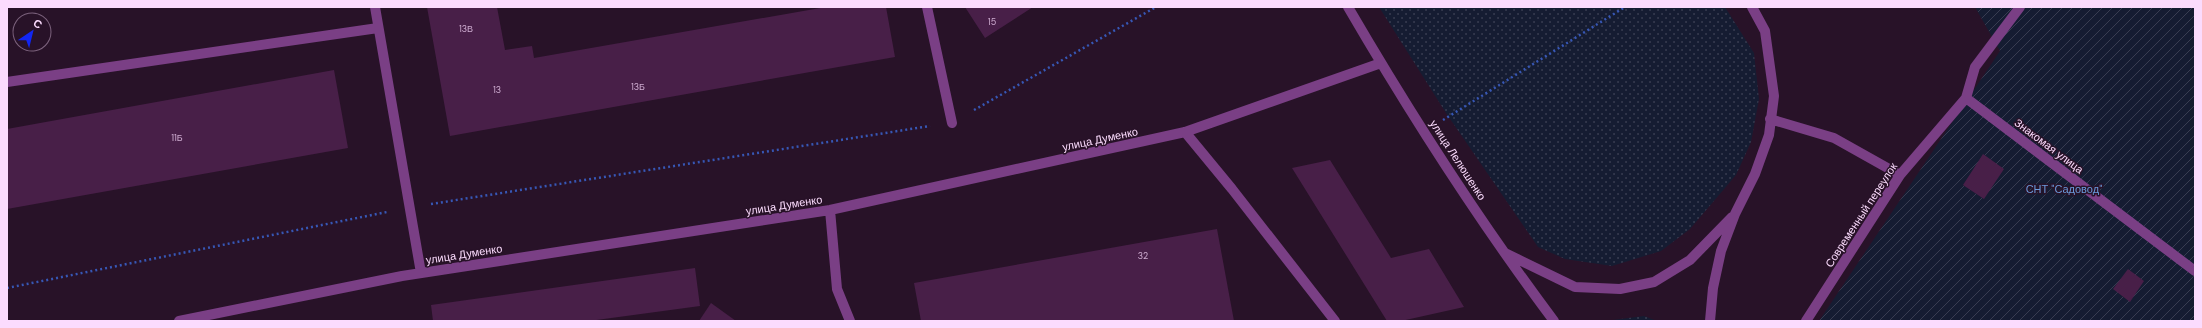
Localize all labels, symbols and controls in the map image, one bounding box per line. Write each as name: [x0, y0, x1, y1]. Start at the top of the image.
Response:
north arrow: [12, 12, 52, 52]
text: С: [30, 16, 45, 32]
house number: 15: [988, 16, 996, 28]
house number: 13В: [459, 23, 473, 35]
house number: 13Б: [631, 81, 645, 93]
house number: 13: [493, 84, 501, 96]
street label: Знакомая улица: [2012, 116, 2087, 177]
street label: улица Лелюшенко: [1427, 117, 1489, 203]
street label: улица Думенко: [1061, 124, 1139, 154]
house number: 11Б: [171, 132, 183, 144]
street label: Современный переулок: [1822, 160, 1900, 270]
park label: СНТ "Садовод": [2026, 182, 2102, 196]
street label: улица Думенко: [745, 192, 823, 218]
street label: улица Думенко: [425, 241, 503, 267]
house number: 32: [1138, 250, 1148, 262]

